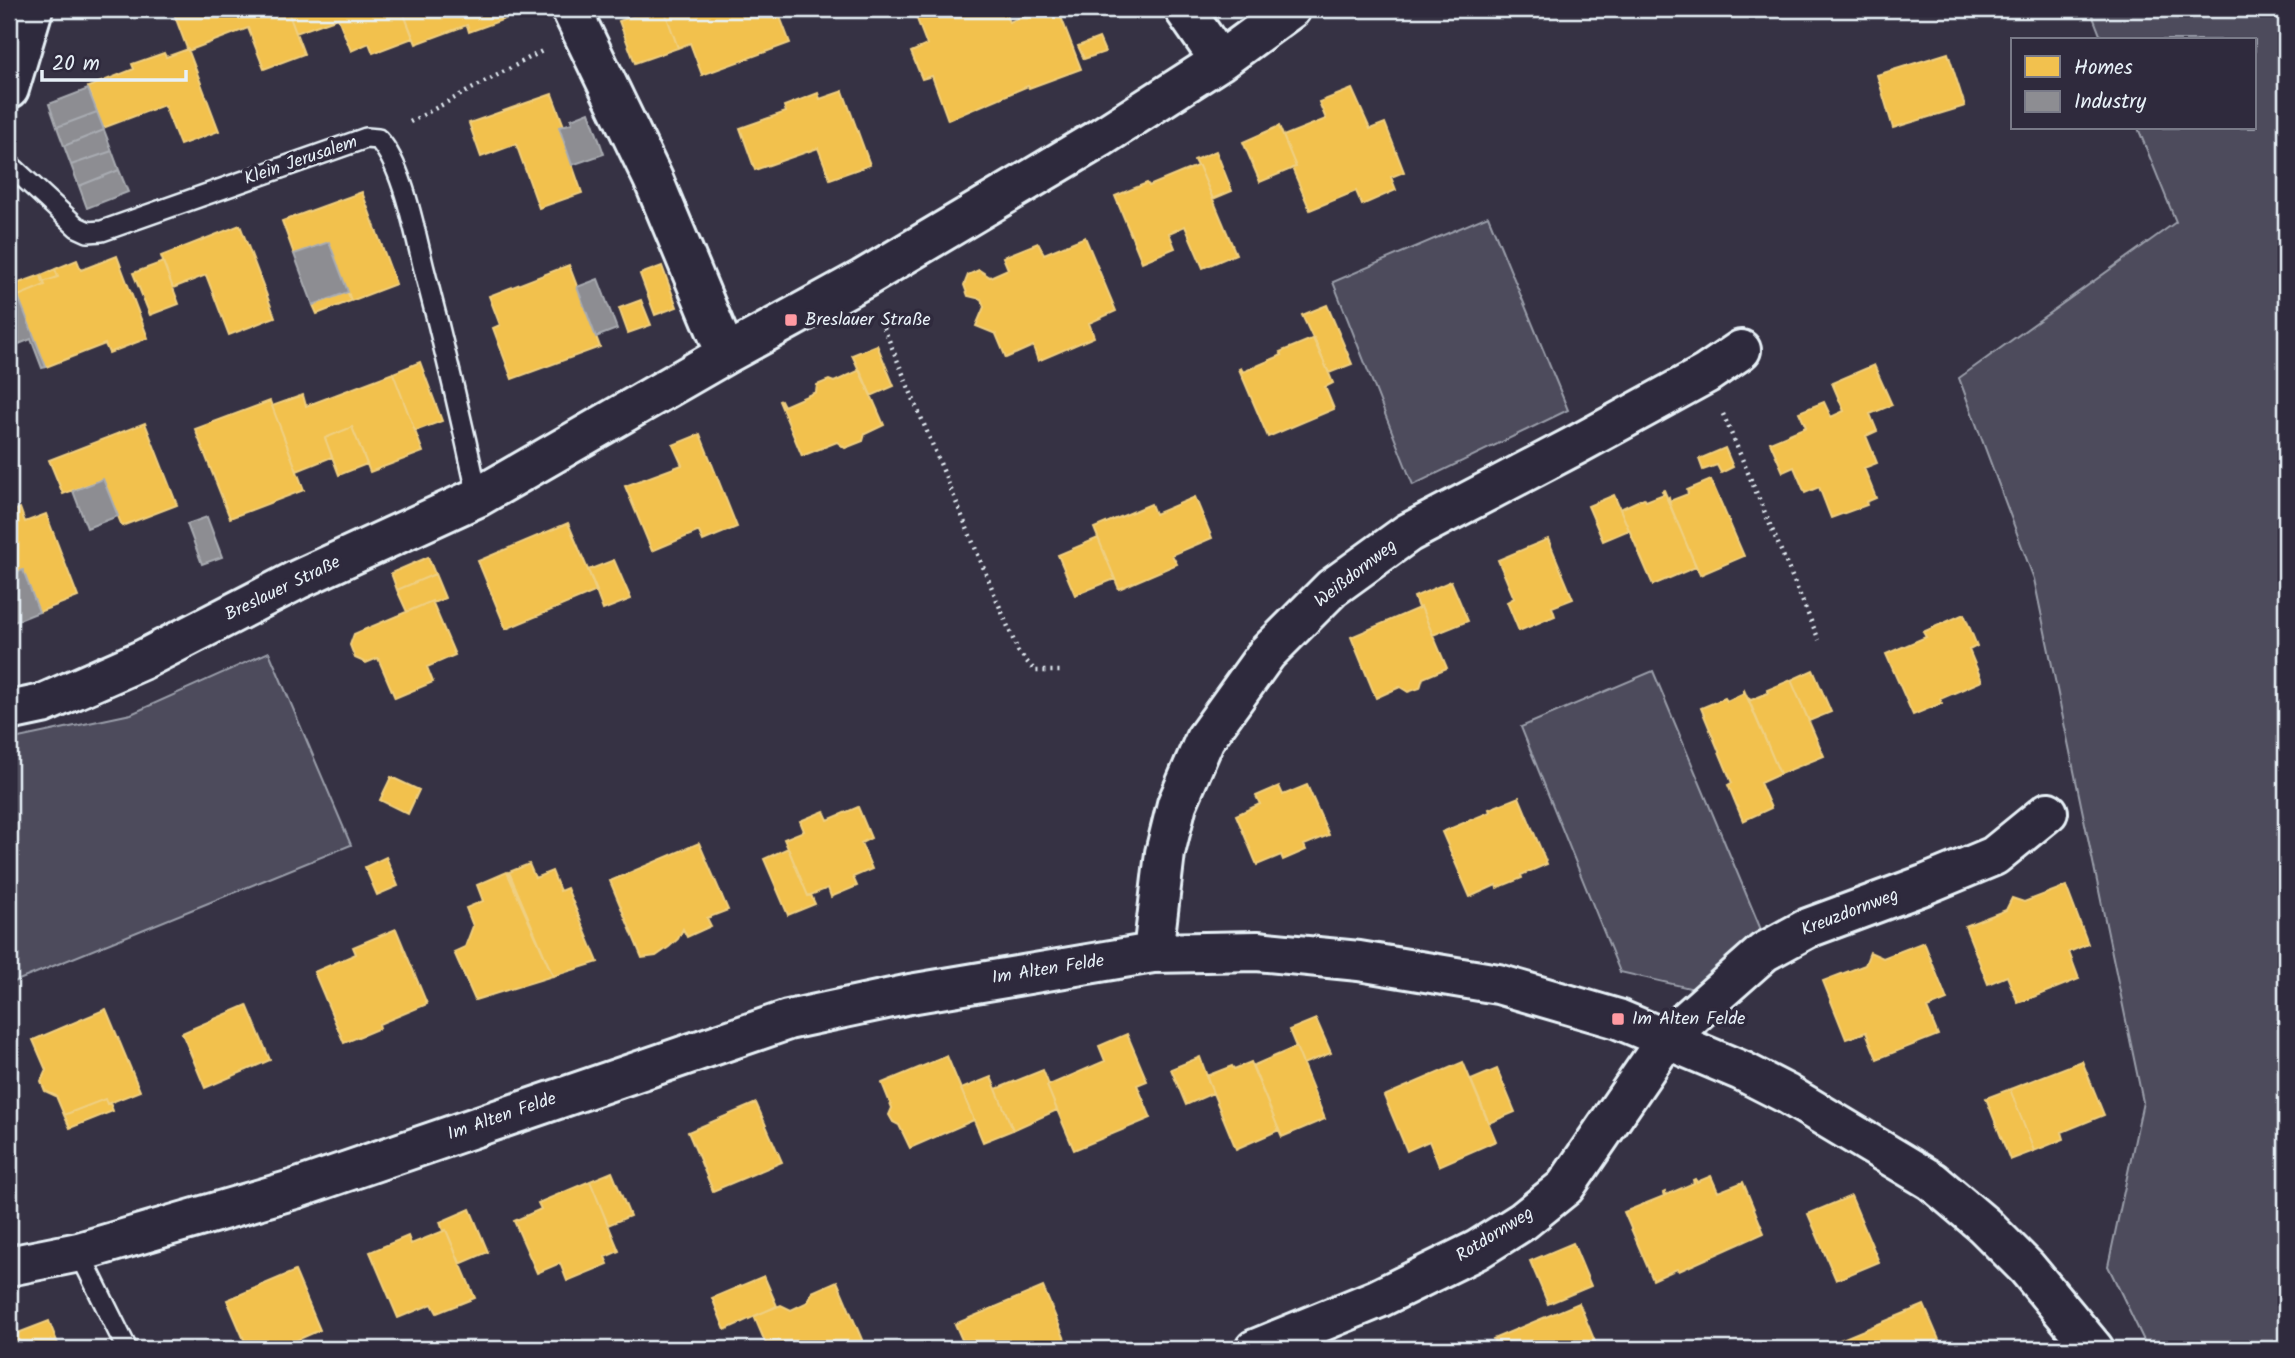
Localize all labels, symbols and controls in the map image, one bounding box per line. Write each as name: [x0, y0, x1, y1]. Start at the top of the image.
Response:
scale bar: [42, 38, 186, 82]
legend: [2011, 38, 2256, 130]
text: 20 m: [52, 48, 100, 81]
text: Homes: [2074, 52, 2133, 85]
text: Industry: [2074, 86, 2146, 119]
street label: Klein Jerusalem: [240, 128, 362, 194]
place label: Breslauer Straße: [805, 306, 931, 335]
marker: Breslauer Straße: [783, 312, 799, 328]
street label: Weißdornweg: [1308, 532, 1404, 616]
street label: Breslauer Straße: [220, 548, 346, 630]
street label: Kreuzdornweg: [1797, 881, 1903, 945]
street label: Im Alten Felde: [990, 947, 1106, 993]
place label: Im Alten Felde: [1632, 1005, 1745, 1034]
marker: Im Alten Felde: [1610, 1011, 1626, 1027]
street label: Im Alten Felde: [444, 1085, 560, 1149]
street label: Rotdornweg: [1450, 1200, 1540, 1270]

